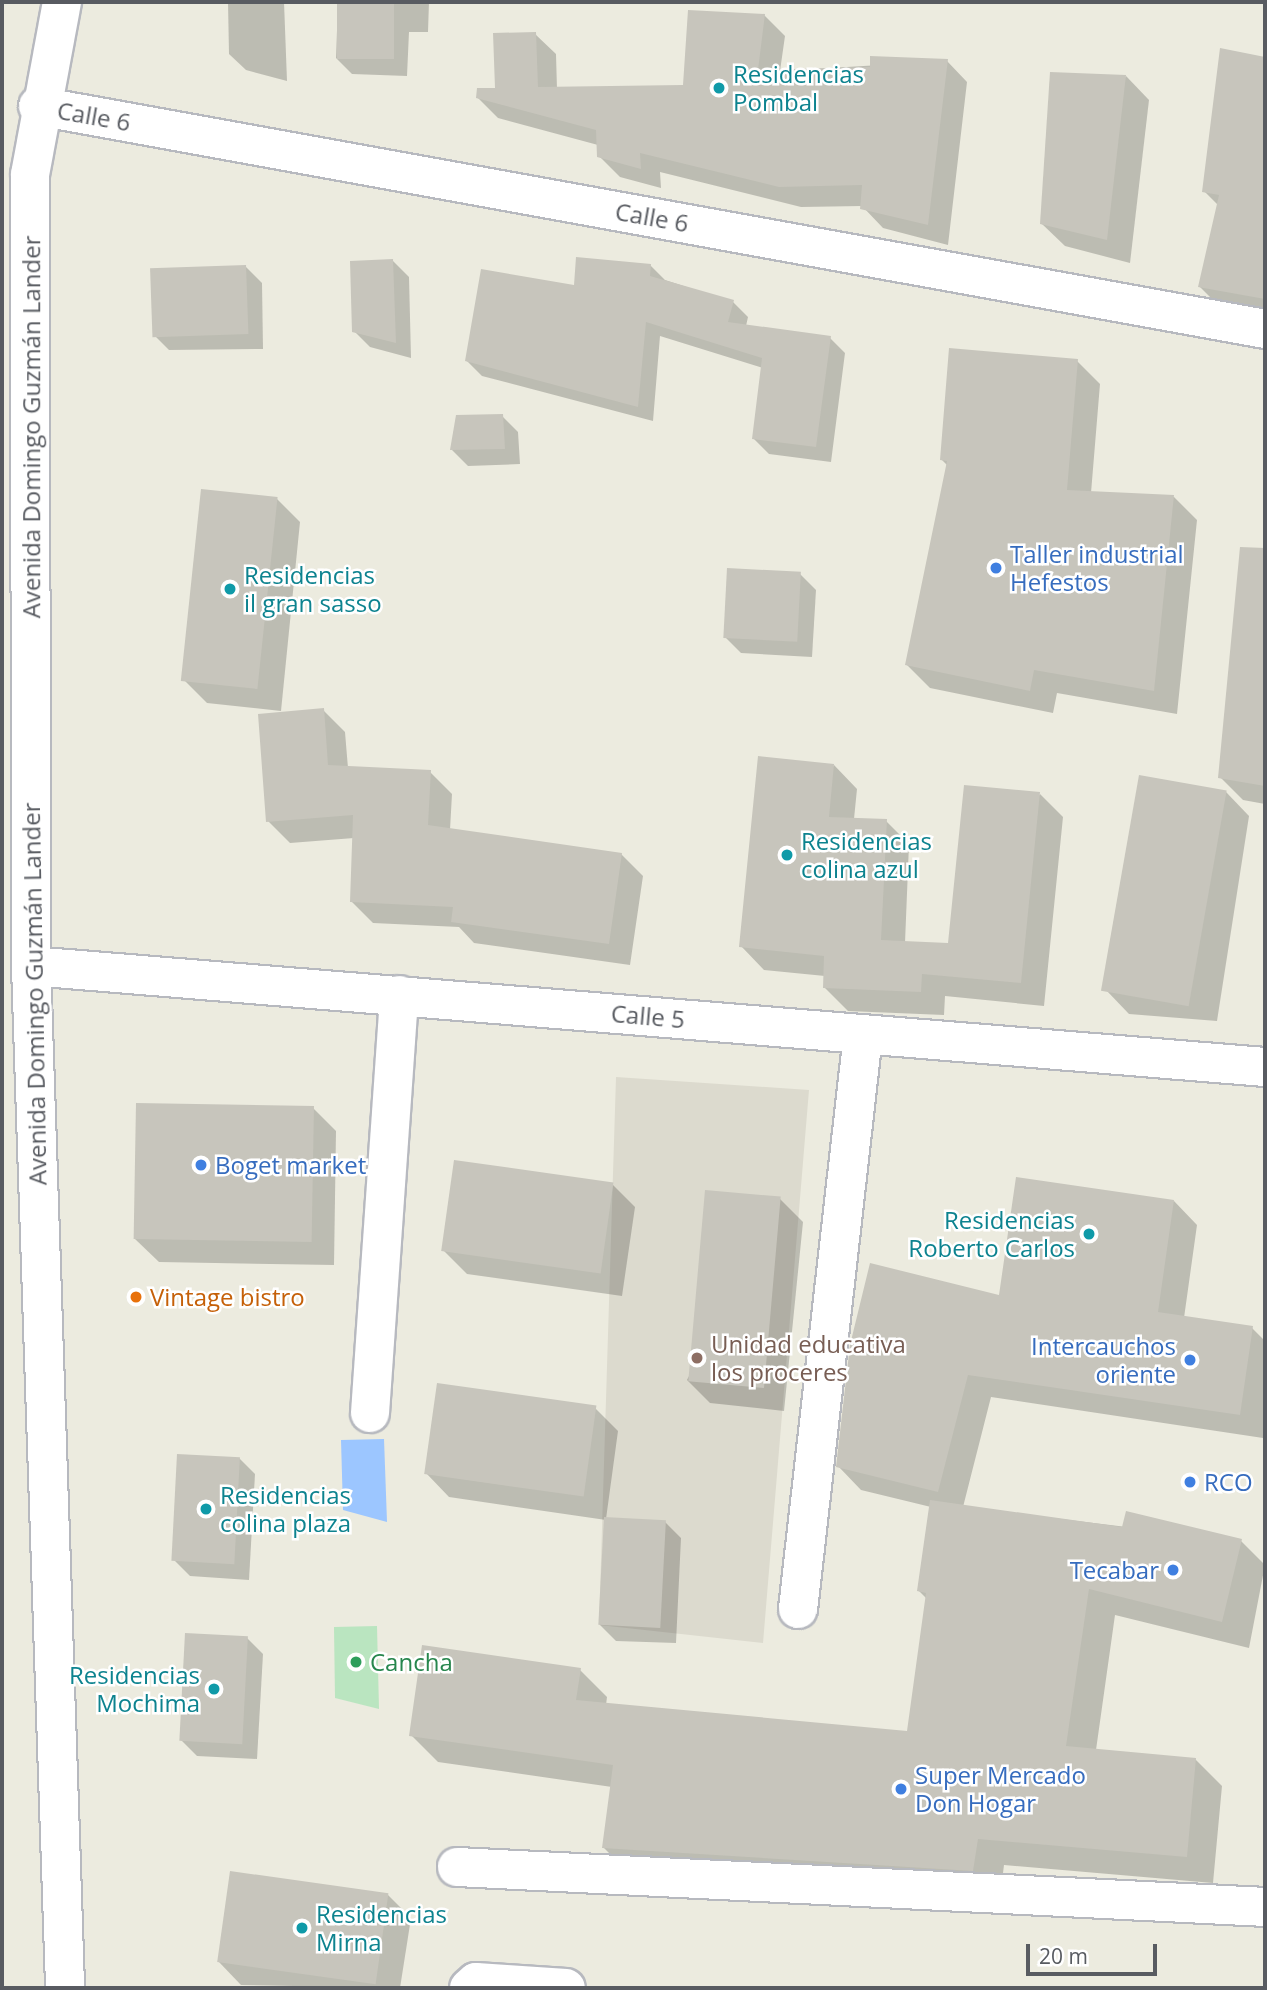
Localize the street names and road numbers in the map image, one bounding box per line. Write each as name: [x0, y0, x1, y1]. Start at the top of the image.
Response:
street label: Calle 6: [55, 95, 133, 137]
street label: Calle 6: [613, 196, 691, 238]
street label: Avenida Domingo Guzmán Lander: [17, 236, 45, 618]
street label: Avenida Domingo Guzmán Lander: [16, 802, 52, 1186]
street label: Calle 5: [610, 998, 686, 1034]

